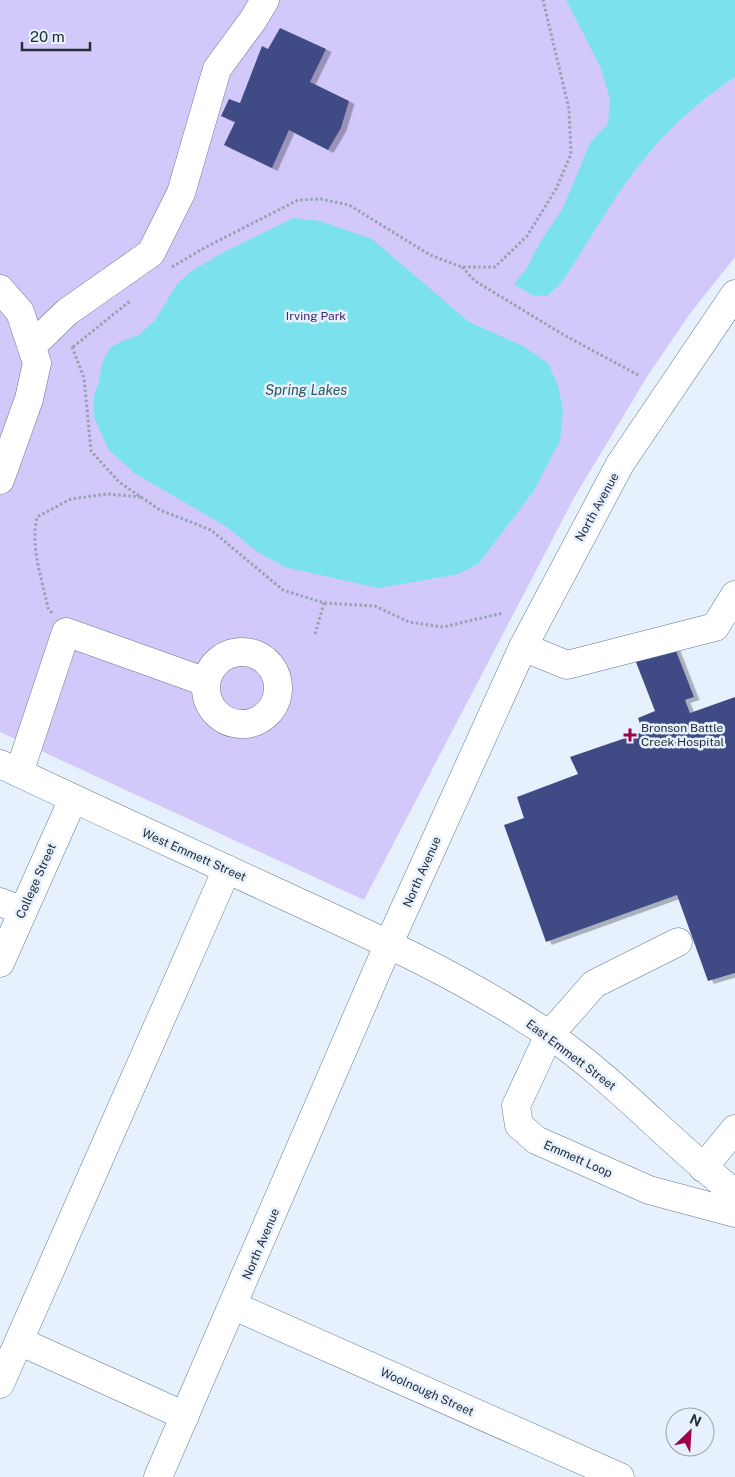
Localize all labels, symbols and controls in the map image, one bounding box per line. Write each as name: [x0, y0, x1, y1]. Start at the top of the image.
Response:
scale bar: [22, 20, 90, 52]
text: 20 m: [30, 28, 65, 45]
park label: Irving Park: [286, 309, 346, 323]
water label: Spring Lakes: [265, 382, 347, 398]
street label: North Avenue: [572, 470, 622, 544]
place label: Bronson Battle Creek Hospital: [641, 721, 724, 749]
marker: Bronson Battle Creek Hospital: [623, 728, 637, 742]
street label: West Emmett Street: [140, 826, 249, 884]
street label: North Avenue: [400, 834, 444, 910]
street label: College Street: [13, 841, 59, 921]
street label: East Emmett Street: [523, 1017, 619, 1094]
street label: Emmett Loop: [542, 1138, 614, 1180]
street label: North Avenue: [240, 1206, 282, 1282]
street label: Woolnough Street: [378, 1365, 476, 1419]
north arrow: [665, 1407, 715, 1457]
text: N: [687, 1411, 704, 1430]

